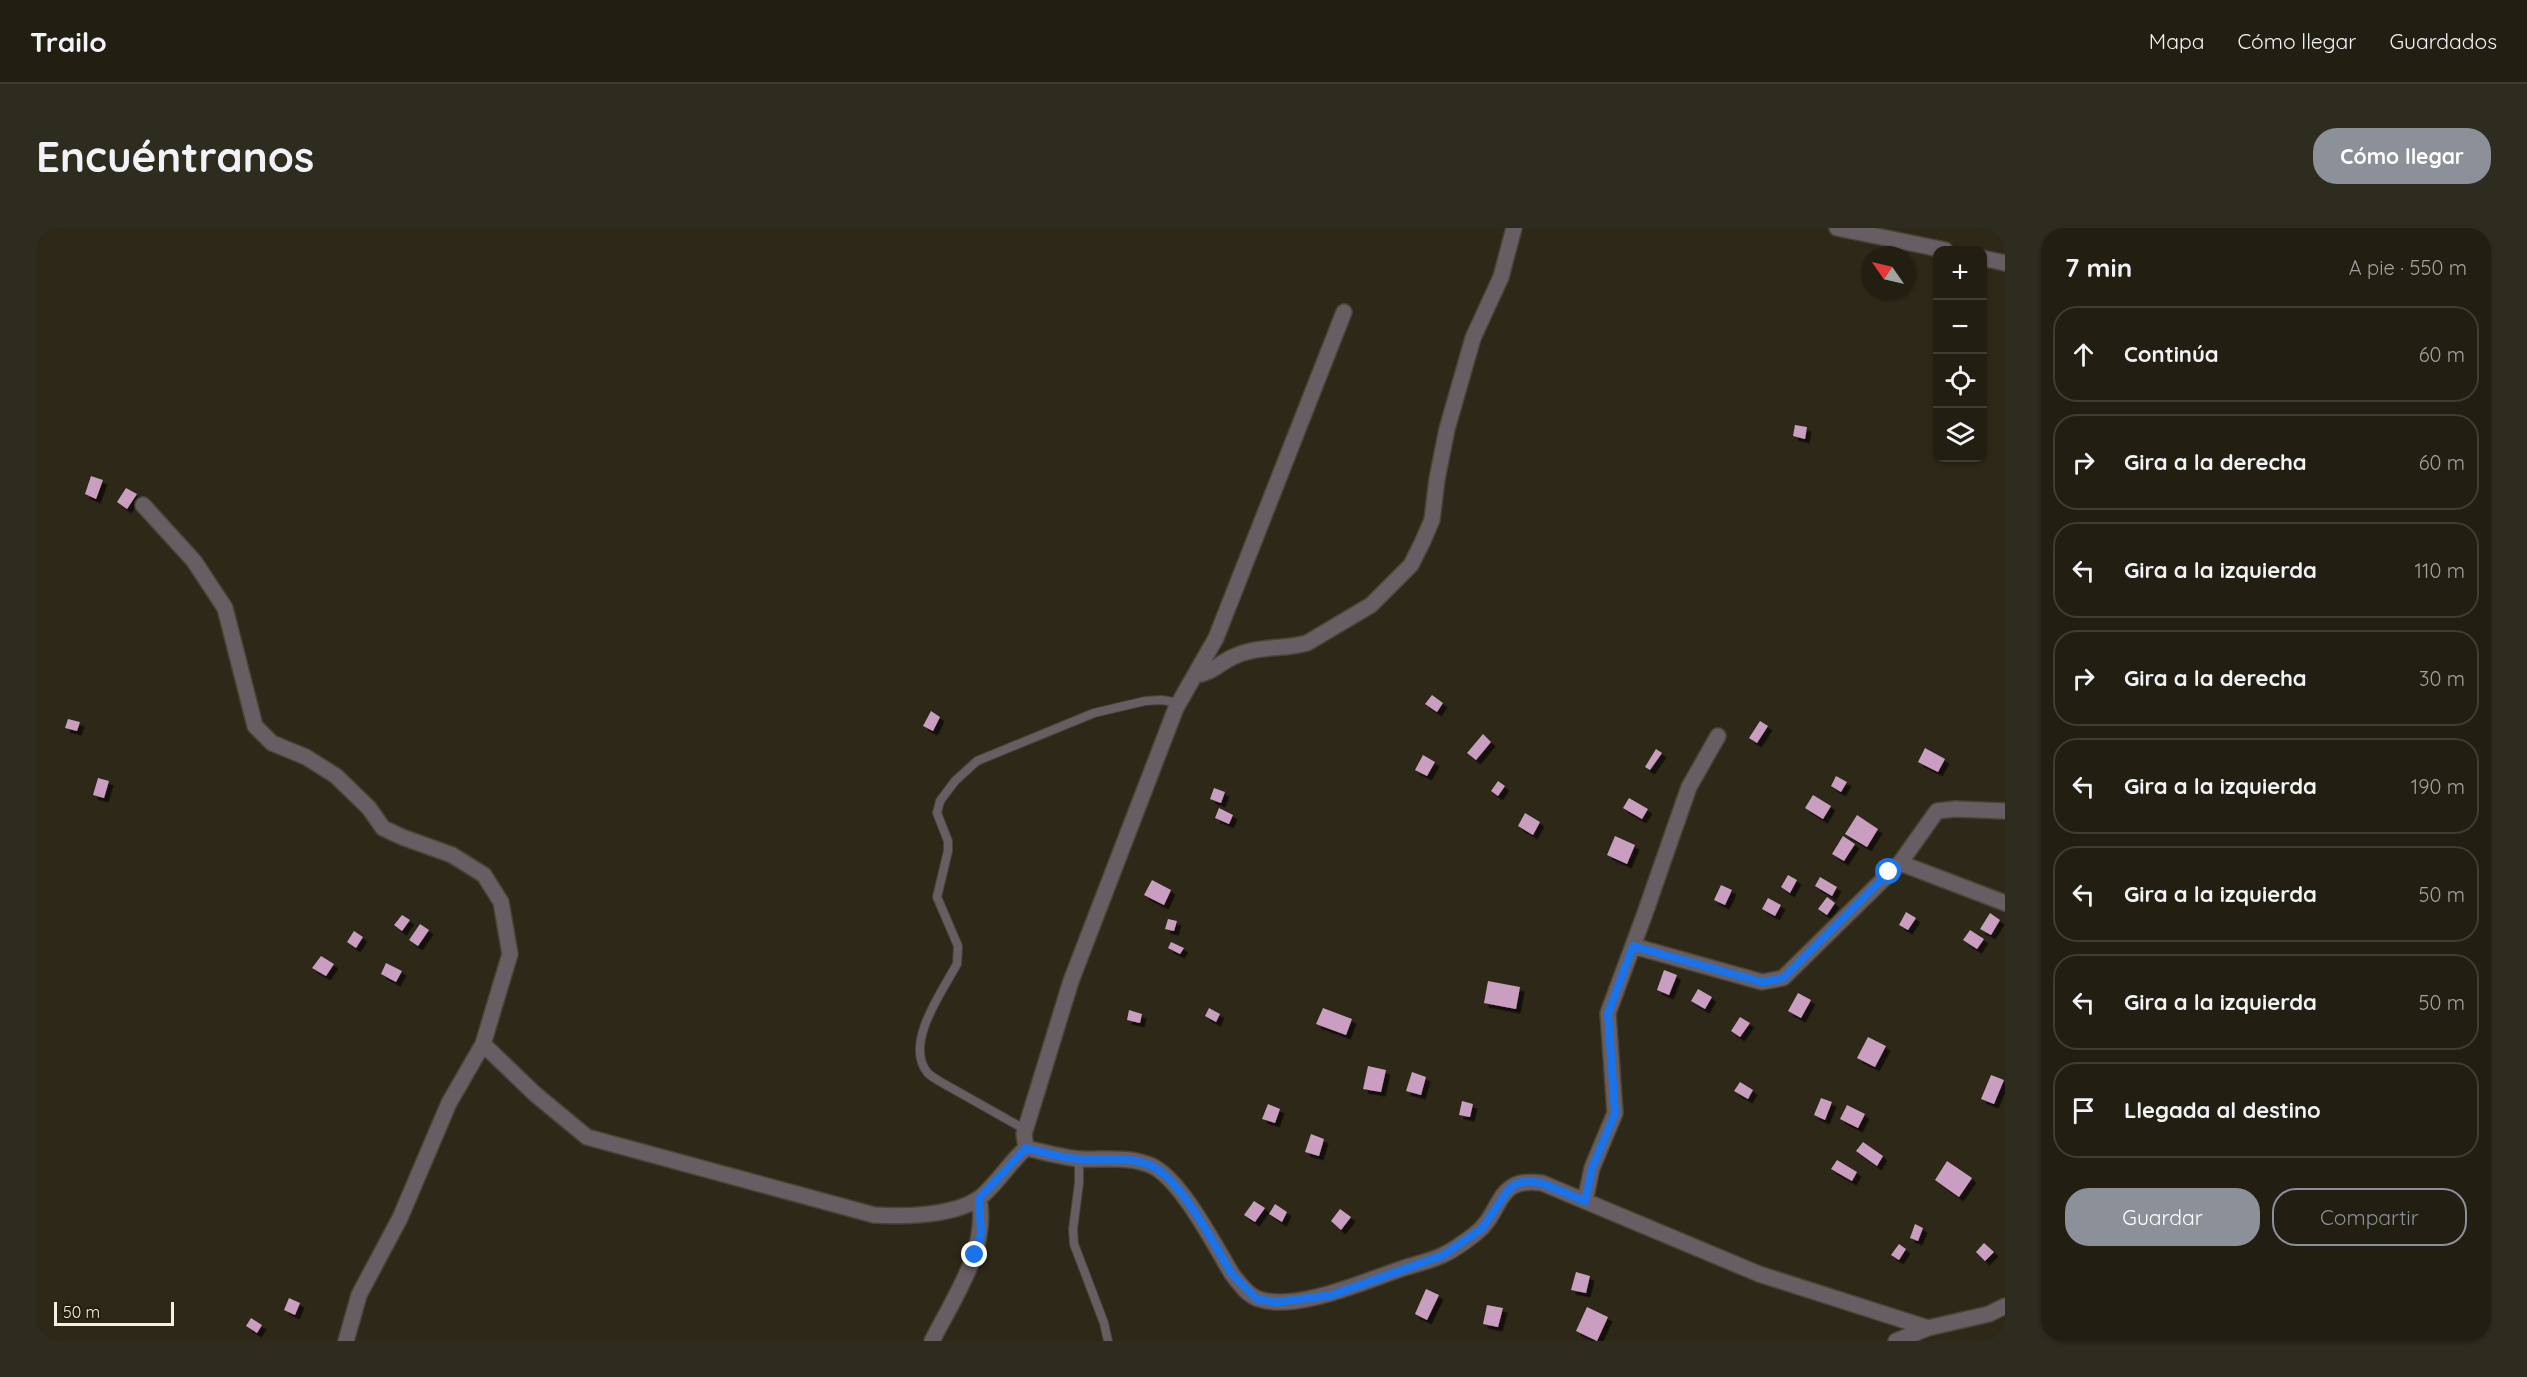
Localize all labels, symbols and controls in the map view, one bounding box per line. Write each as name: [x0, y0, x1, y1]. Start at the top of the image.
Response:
text: Trailo: [30, 24, 107, 59]
text: Mapa: [2149, 28, 2204, 54]
text: Cómo llegar: [2237, 28, 2356, 54]
text: Guardados: [2389, 28, 2497, 54]
button: Cómo llegar: [2313, 128, 2491, 184]
text: Encuéntranos: [36, 130, 314, 183]
north arrow: [1861, 246, 1915, 300]
map controls: [1933, 246, 1987, 462]
button: +: [1933, 246, 1987, 300]
text: 7 min: [2065, 251, 2132, 284]
text: A pie · 550 m: [2349, 255, 2467, 280]
button: −: [1933, 300, 1987, 354]
icon: ahead: [2067, 338, 2100, 371]
text: Continúa: [2124, 340, 2219, 368]
text: 60 m: [2419, 342, 2465, 367]
button: locate: [1933, 354, 1987, 408]
button: layers: [1933, 408, 1987, 462]
icon: right: [2067, 446, 2100, 479]
text: Gira a la derecha: [2124, 448, 2307, 476]
text: 60 m: [2419, 450, 2465, 475]
icon: left: [2067, 554, 2100, 587]
text: Gira a la izquierda: [2124, 556, 2317, 584]
text: 110 m: [2415, 558, 2465, 583]
icon: right: [2067, 662, 2100, 695]
text: Gira a la derecha: [2124, 664, 2307, 692]
text: 30 m: [2419, 666, 2465, 691]
icon: left: [2067, 770, 2100, 803]
text: Gira a la izquierda: [2124, 772, 2317, 800]
text: 190 m: [2411, 774, 2465, 799]
route start: [1875, 858, 1901, 884]
icon: left: [2067, 878, 2100, 911]
text: Gira a la izquierda: [2124, 880, 2317, 908]
text: 50 m: [2419, 882, 2465, 907]
icon: left: [2067, 986, 2100, 1019]
text: Gira a la izquierda: [2124, 988, 2317, 1016]
text: 50 m: [2419, 990, 2465, 1015]
icon: arrive: [2067, 1094, 2100, 1127]
text: Llegada al destino: [2124, 1096, 2321, 1124]
button: Guardar: [2065, 1188, 2260, 1246]
button: Compartir: [2272, 1188, 2467, 1246]
route end: [961, 1241, 987, 1267]
scale bar: [54, 1299, 174, 1326]
text: 50 m: [63, 1302, 100, 1322]

